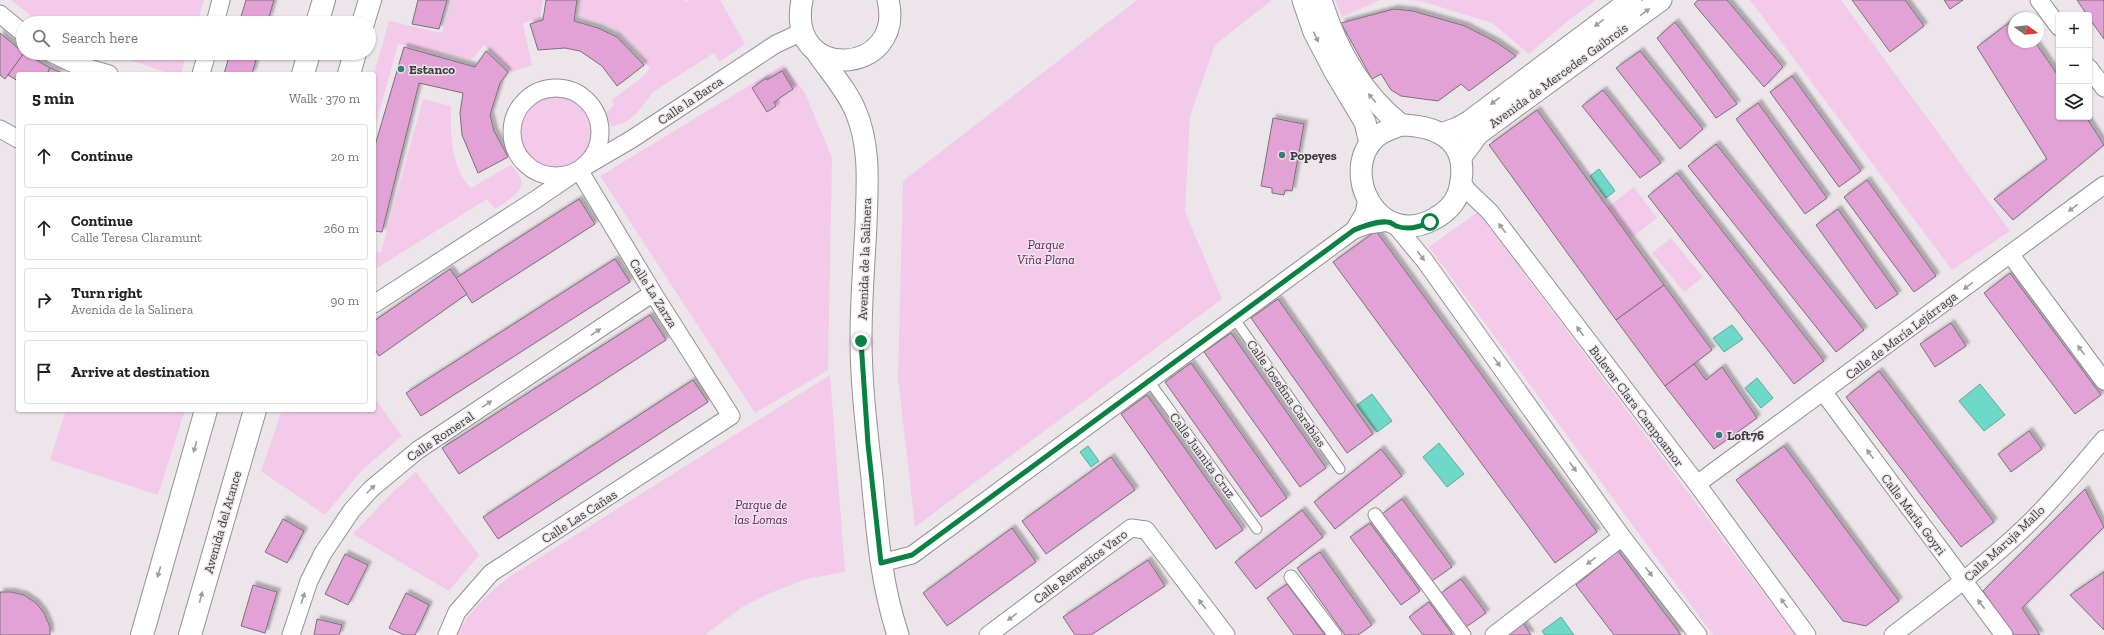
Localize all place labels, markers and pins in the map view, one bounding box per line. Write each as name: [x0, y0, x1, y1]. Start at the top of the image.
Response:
place label: Estanco: [409, 62, 455, 77]
marker: Estanco: [396, 64, 406, 74]
place label: Popeyes: [1290, 148, 1337, 163]
marker: Popeyes: [1277, 150, 1287, 160]
place label: Loft76: [1727, 428, 1764, 443]
marker: Loft76: [1714, 430, 1724, 440]

